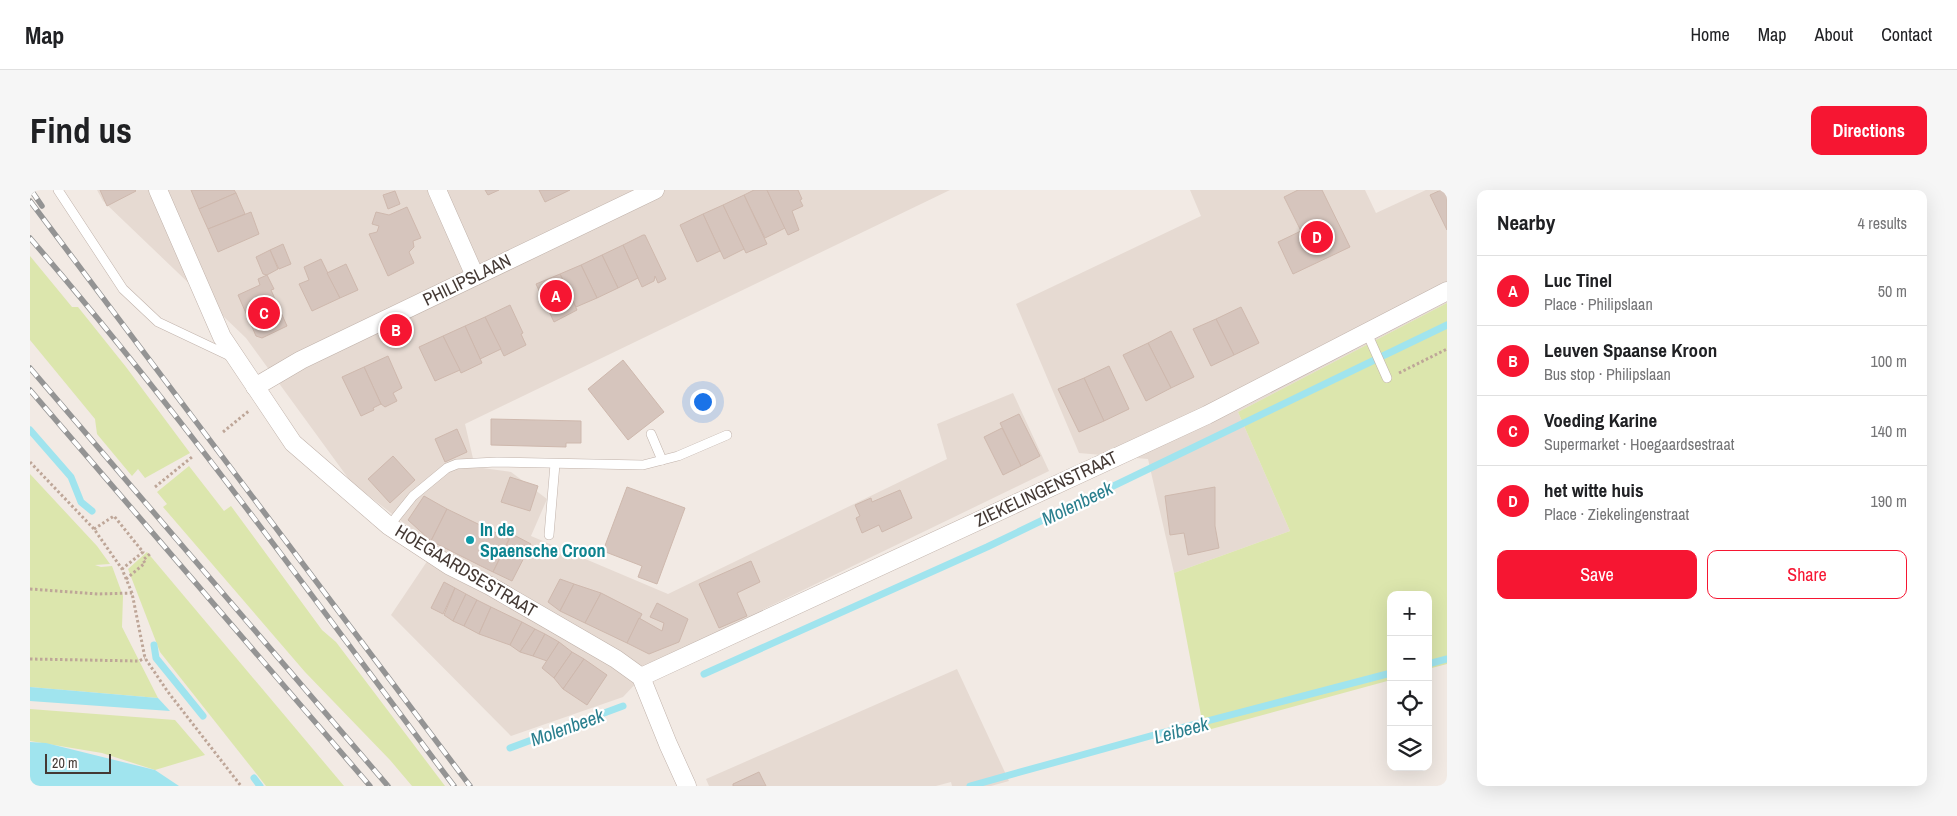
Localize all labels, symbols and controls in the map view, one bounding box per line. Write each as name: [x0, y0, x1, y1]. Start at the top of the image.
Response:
text: Map: [25, 19, 64, 51]
text: Home: [1690, 22, 1730, 47]
text: Map: [1758, 22, 1787, 47]
text: About: [1815, 22, 1853, 47]
text: Contact: [1881, 22, 1932, 47]
button: Directions: [1811, 106, 1927, 155]
text: Find us: [30, 107, 132, 154]
text: Nearby: [1497, 208, 1555, 237]
text: 4 results: [1857, 212, 1907, 234]
pin: D: [1301, 218, 1333, 256]
street label: PHILIPSLAAN: [419, 247, 515, 312]
text: Luc Tinel: [1544, 267, 1612, 293]
pin: A: [540, 277, 572, 315]
text: A: [1508, 280, 1518, 302]
text: 50 m: [1878, 280, 1907, 302]
text: Place · Philipslaan: [1544, 293, 1653, 315]
pin: C: [248, 294, 280, 332]
pin: B: [380, 311, 412, 349]
text: Leuven Spaanse Kroon: [1544, 337, 1717, 363]
text: B: [1508, 350, 1518, 372]
text: 100 m: [1871, 350, 1907, 372]
text: Bus stop · Philipslaan: [1544, 363, 1671, 385]
your location: [690, 389, 716, 415]
text: Voeding Karine: [1544, 407, 1657, 433]
text: C: [1508, 420, 1518, 442]
text: 140 m: [1871, 420, 1907, 442]
text: Supermarket · Hoegaardsestraat: [1544, 433, 1734, 455]
street label: ZIEKELINGENSTRAAT: [970, 445, 1121, 533]
water label: Molenbeek: [1037, 474, 1118, 531]
text: het witte huis: [1544, 477, 1644, 503]
text: D: [1508, 490, 1518, 512]
text: 190 m: [1871, 490, 1907, 512]
text: Place · Ziekelingenstraat: [1544, 503, 1689, 525]
place label: In de Spaensche Croon: [480, 517, 606, 563]
street label: HOEGAARDSESTRAAT: [391, 518, 542, 623]
marker: In de Spaensche Croon: [464, 534, 476, 546]
button: Save: [1497, 550, 1697, 599]
button: Share: [1707, 550, 1907, 599]
map controls: [1387, 591, 1432, 771]
button: +: [1387, 591, 1432, 636]
button: −: [1387, 636, 1432, 681]
button: locate: [1387, 681, 1432, 726]
water label: Molenbeek: [527, 701, 608, 752]
water label: Leibeek: [1151, 710, 1212, 750]
button: layers: [1387, 726, 1432, 771]
scale bar: [45, 751, 111, 774]
text: 20 m: [52, 754, 78, 772]

